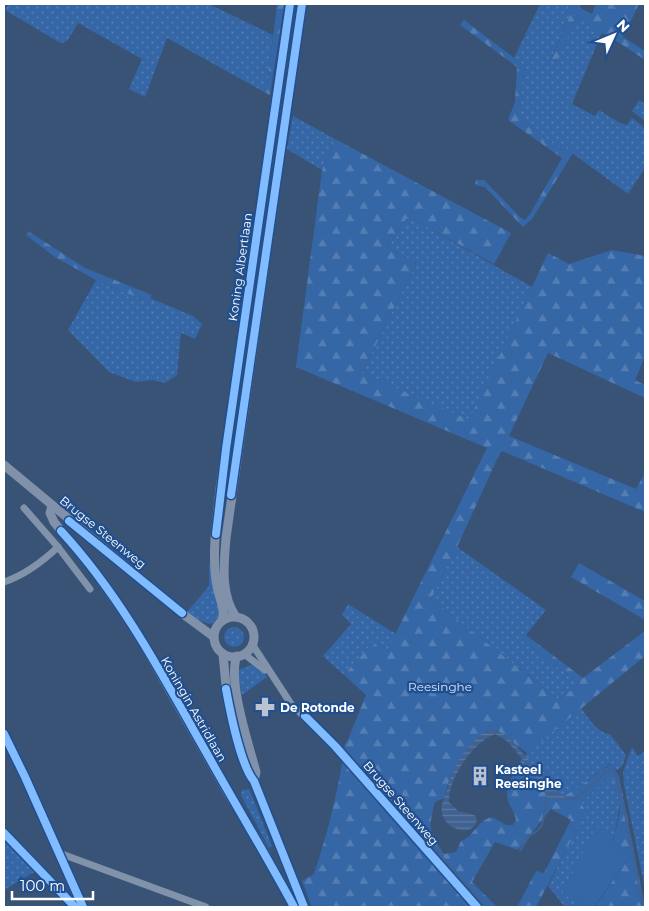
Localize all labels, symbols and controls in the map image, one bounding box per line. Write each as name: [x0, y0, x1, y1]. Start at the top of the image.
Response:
north arrow: [589, 10, 639, 60]
text: N: [613, 16, 634, 36]
street label: Koning Albertlaan: [225, 212, 255, 322]
street label: Brugse Steenweg: [57, 493, 149, 571]
street label: Koningin Astridlaan: [158, 654, 230, 764]
park label: Reesinghe: [408, 679, 472, 694]
pharmacy icon: De Rotonde: [254, 696, 276, 718]
place label: De Rotonde: [280, 700, 355, 715]
street label: Brugse Steenweg: [360, 758, 442, 848]
place label: Kasteel Reesinghe: [495, 762, 562, 791]
building icon: Kasteel Reesinghe: [469, 765, 491, 787]
scale bar: [12, 868, 94, 900]
text: 100 m: [20, 876, 65, 895]

